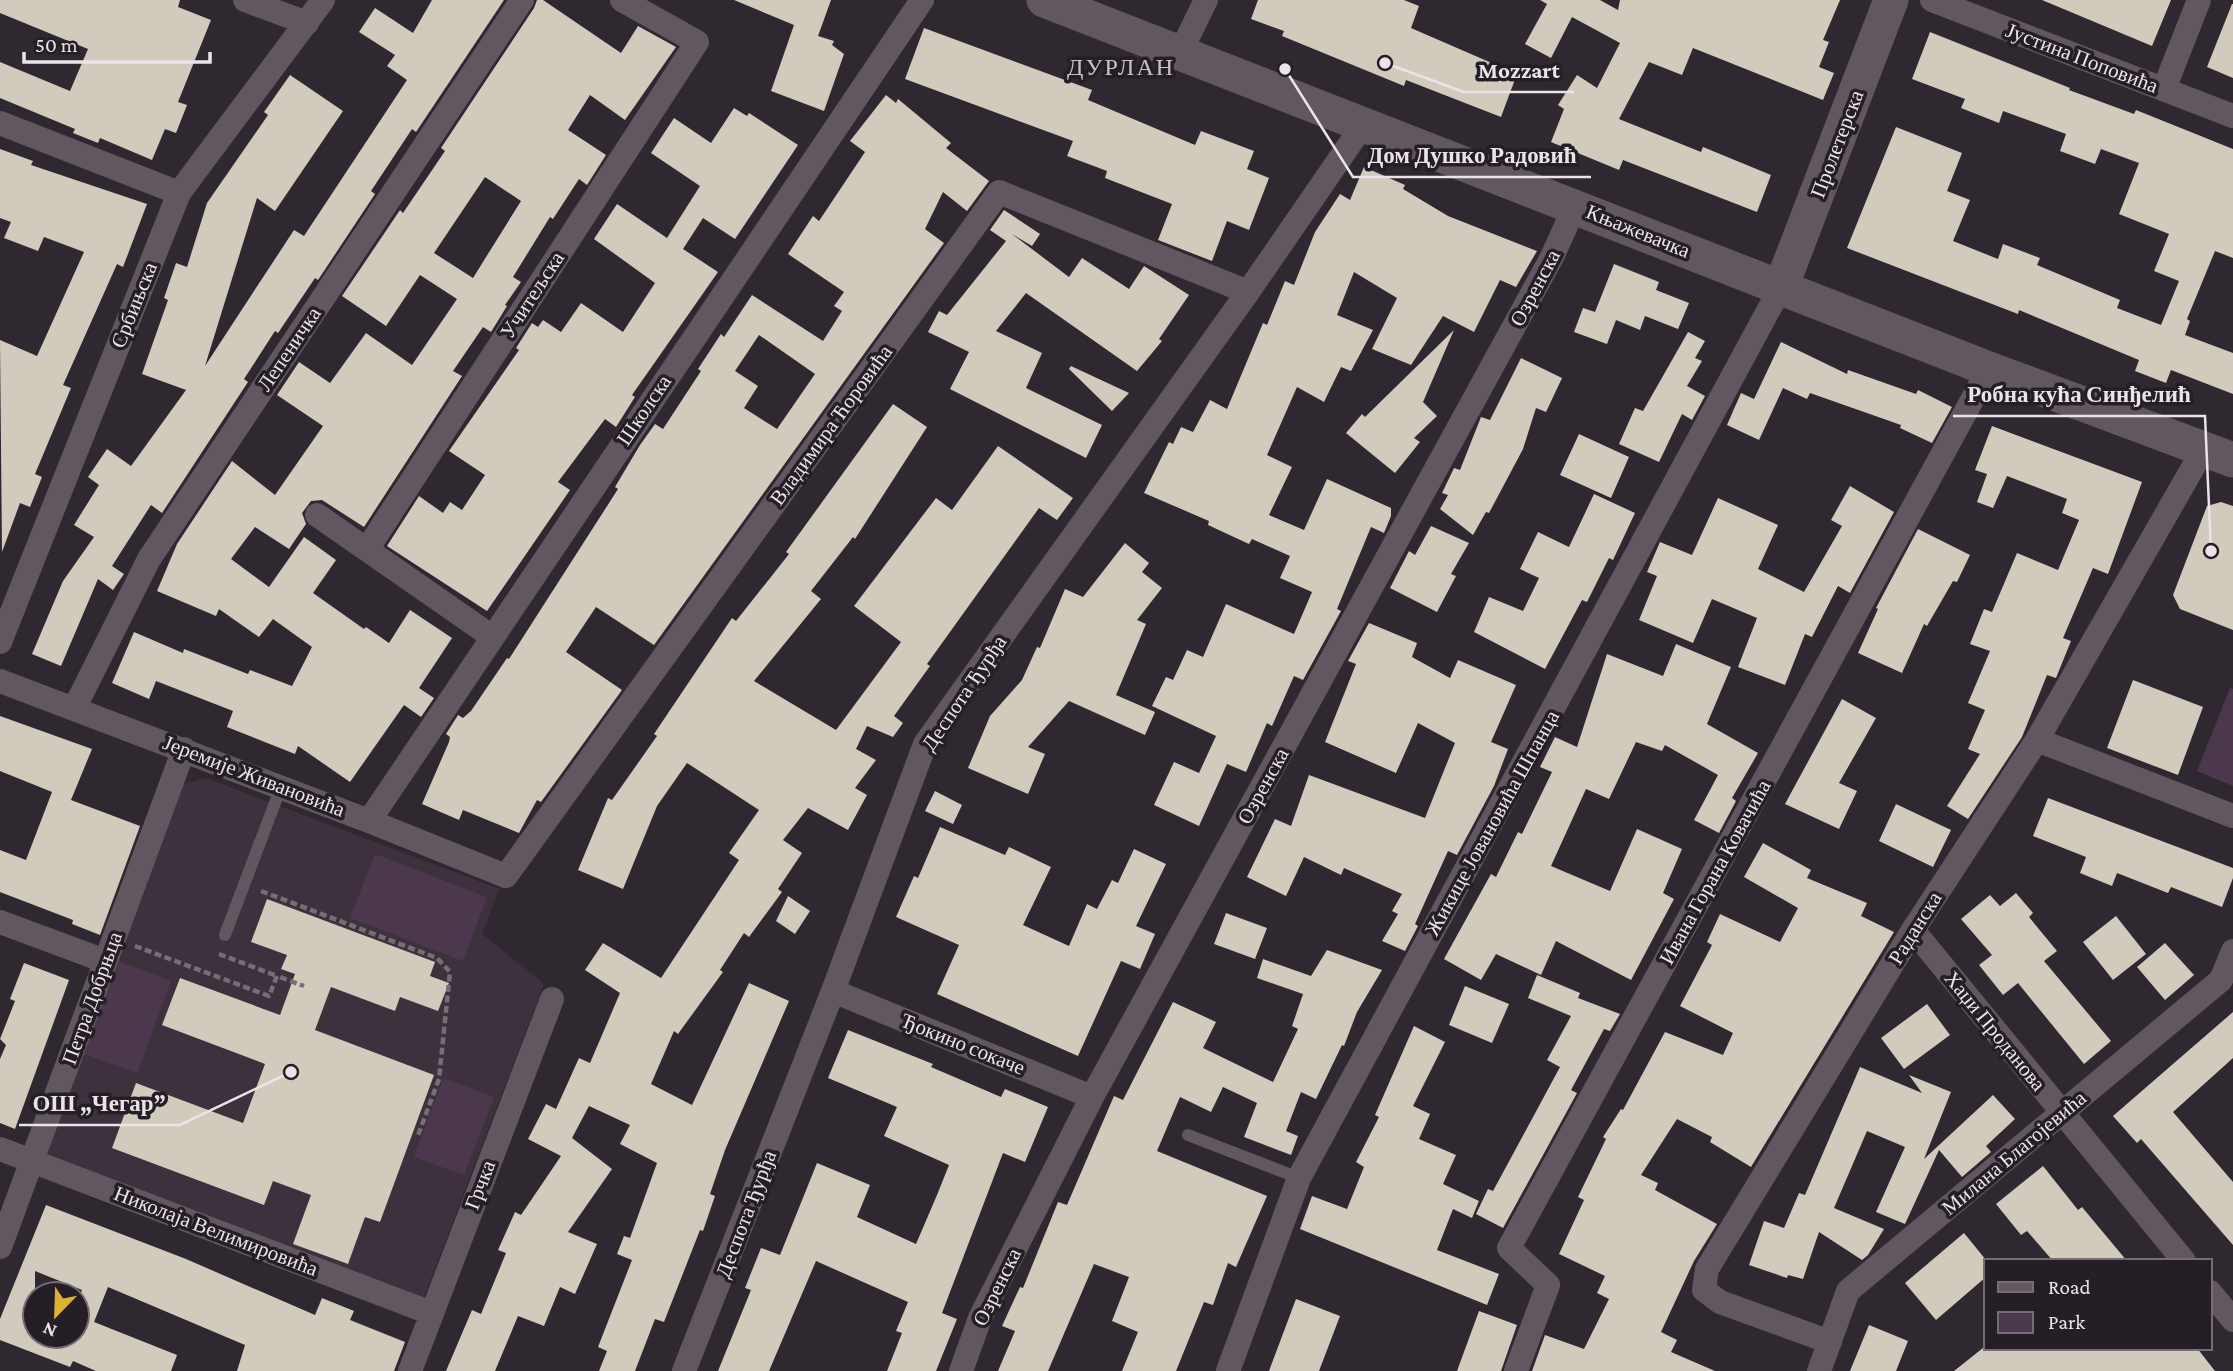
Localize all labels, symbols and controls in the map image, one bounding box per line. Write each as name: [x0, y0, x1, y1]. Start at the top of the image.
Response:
street label: Јустина Поповића: [2002, 18, 2162, 98]
scale bar: [24, 21, 210, 65]
text: 50 m: [35, 33, 78, 57]
callout: Mozzart: [1464, 48, 1574, 92]
district label: ДУРЛАН: [1067, 53, 1175, 80]
text: Mozzart: [1478, 57, 1561, 83]
street label: Пролетерска: [1806, 86, 1869, 201]
callout: Дом Душко Радовић: [1353, 133, 1591, 177]
text: Дом Душко Радовић: [1367, 142, 1577, 168]
street label: Књажевачка: [1583, 199, 1694, 263]
street label: Озренска: [1505, 245, 1565, 330]
street label: Учитељска: [495, 246, 569, 343]
street label: Србињска: [106, 258, 162, 351]
street label: Лепеничка: [252, 302, 326, 396]
street label: Владимира Ћоровића: [765, 340, 898, 510]
street label: Школска: [612, 370, 677, 450]
callout: Робна кућа Синђелић: [1953, 372, 2205, 416]
text: Робна кућа Синђелић: [1967, 381, 2191, 407]
street label: Деспота Ђурђа: [917, 630, 1012, 755]
street label: Жикице Јовановића Шпанца: [1420, 706, 1564, 940]
street label: Јеремије Живановића: [160, 730, 349, 822]
street label: Озренска: [1232, 743, 1294, 828]
street label: Ивана Горана Ковачића: [1654, 775, 1776, 968]
street label: Раданска: [1883, 887, 1947, 969]
street label: Петра Добрњца: [57, 928, 127, 1068]
street label: Хаџи Проданова: [1939, 966, 2051, 1096]
street label: Ђокино сокаче: [898, 1008, 1028, 1080]
callout: ОШ „Чегар”: [19, 1081, 180, 1125]
street label: Милана Благојевића: [1937, 1085, 2091, 1220]
text: ОШ „Чегар”: [32, 1090, 166, 1116]
street label: Деспота Ђурђа: [711, 1146, 781, 1281]
street label: Грчка: [460, 1156, 501, 1213]
street label: Николаја Велимировића: [111, 1181, 322, 1281]
street label: Озренска: [968, 1244, 1026, 1330]
legend: [1984, 1259, 2212, 1350]
text: Road: [2048, 1275, 2091, 1299]
north arrow: [21, 1280, 91, 1350]
text: Park: [2048, 1310, 2085, 1334]
text: N: [39, 1318, 60, 1342]

